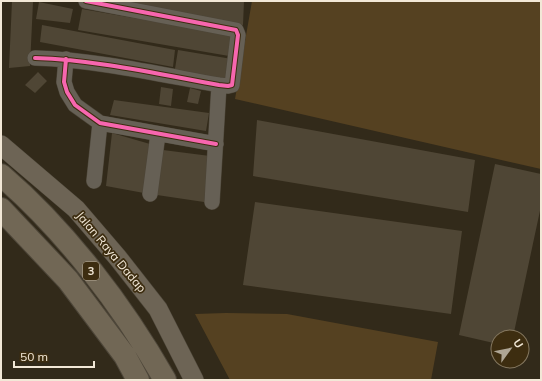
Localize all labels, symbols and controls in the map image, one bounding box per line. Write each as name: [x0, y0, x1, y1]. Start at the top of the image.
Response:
street label: Jalan Raya Dadap: [73, 208, 150, 295]
road number: 3: [83, 262, 99, 280]
north arrow: [490, 329, 530, 369]
text: U: [510, 336, 526, 351]
scale bar: [14, 343, 94, 369]
text: 50 m: [20, 349, 48, 364]

